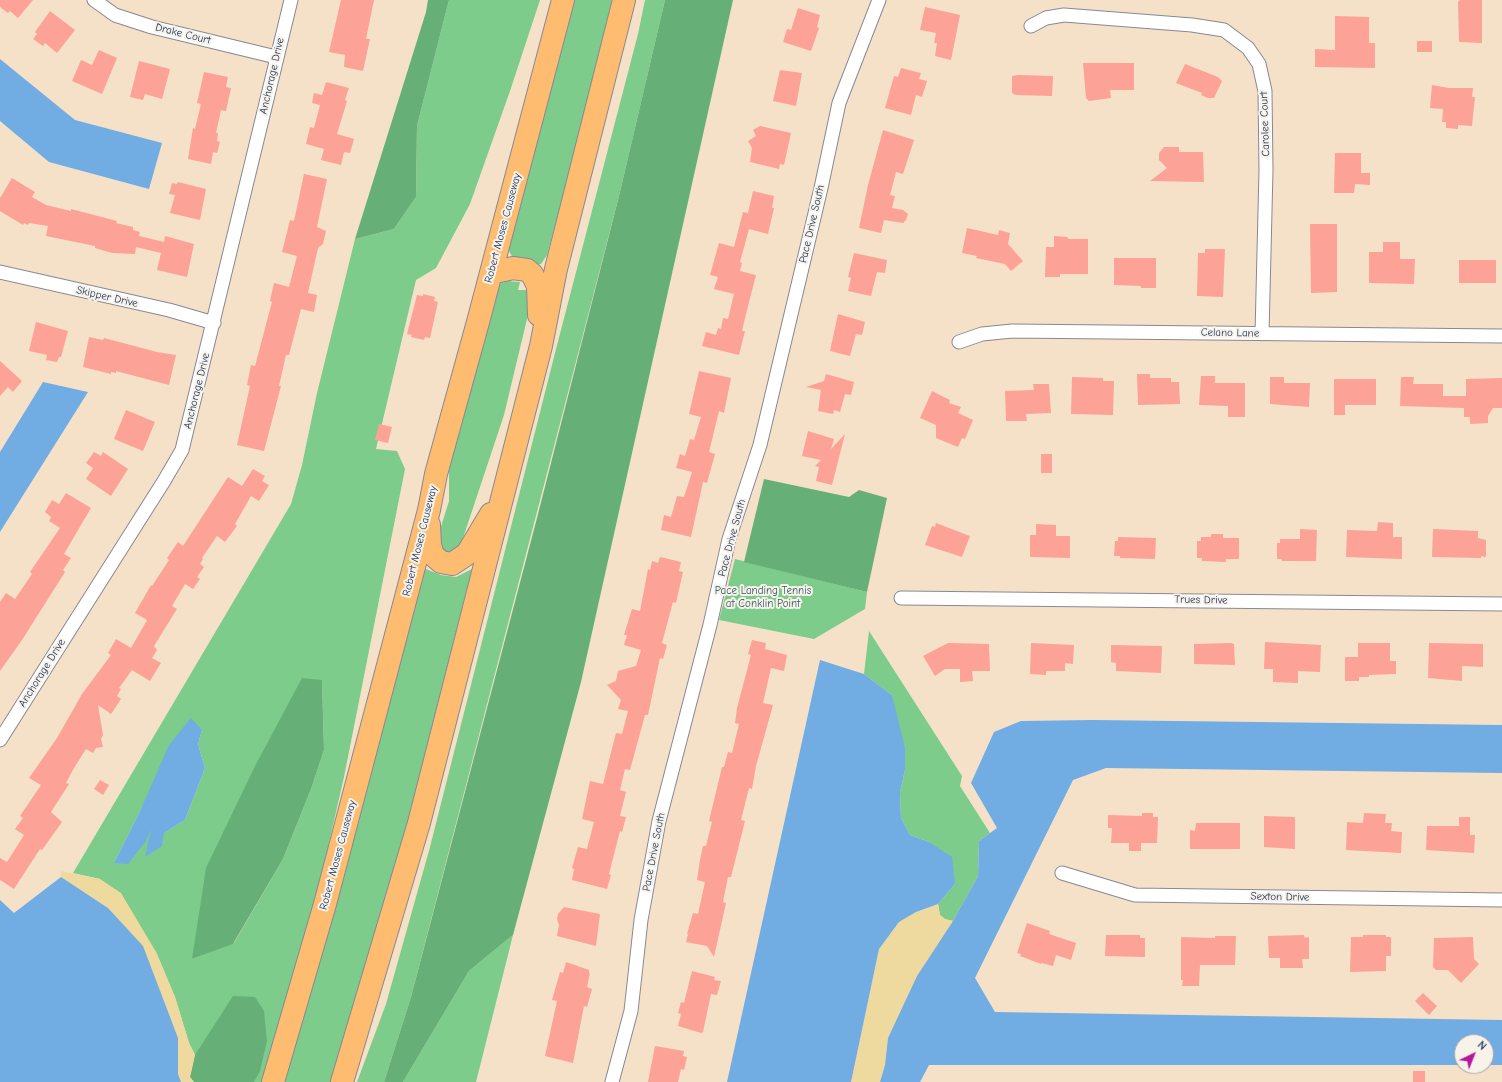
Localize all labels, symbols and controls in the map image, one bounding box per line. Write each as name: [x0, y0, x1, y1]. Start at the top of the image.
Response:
street label: Drake Court: [154, 21, 212, 47]
street label: Anchorage Drive: [257, 37, 287, 115]
street label: Carolee Court: [1257, 91, 1273, 157]
street label: Robert Moses Causeway: [482, 172, 524, 284]
street label: Pace Drive South: [797, 184, 827, 264]
street label: Skipper Drive: [75, 284, 139, 310]
street label: Celano Lane: [1201, 326, 1259, 340]
street label: Anchorage Drive: [181, 352, 213, 430]
street label: Robert Moses Causeway: [400, 485, 440, 597]
street label: Pace Drive South: [715, 498, 749, 578]
park label: Pace Landing Tennis at Conklin Point: [715, 584, 811, 610]
street label: Trues Drive: [1174, 593, 1228, 607]
street label: Anchorage Drive: [16, 636, 68, 710]
street label: Robert Moses Causeway: [317, 799, 359, 911]
street label: Pace Drive South: [640, 812, 668, 892]
street label: Sexton Drive: [1250, 890, 1310, 904]
north arrow: [1454, 1034, 1494, 1074]
text: N: [1475, 1038, 1489, 1053]

